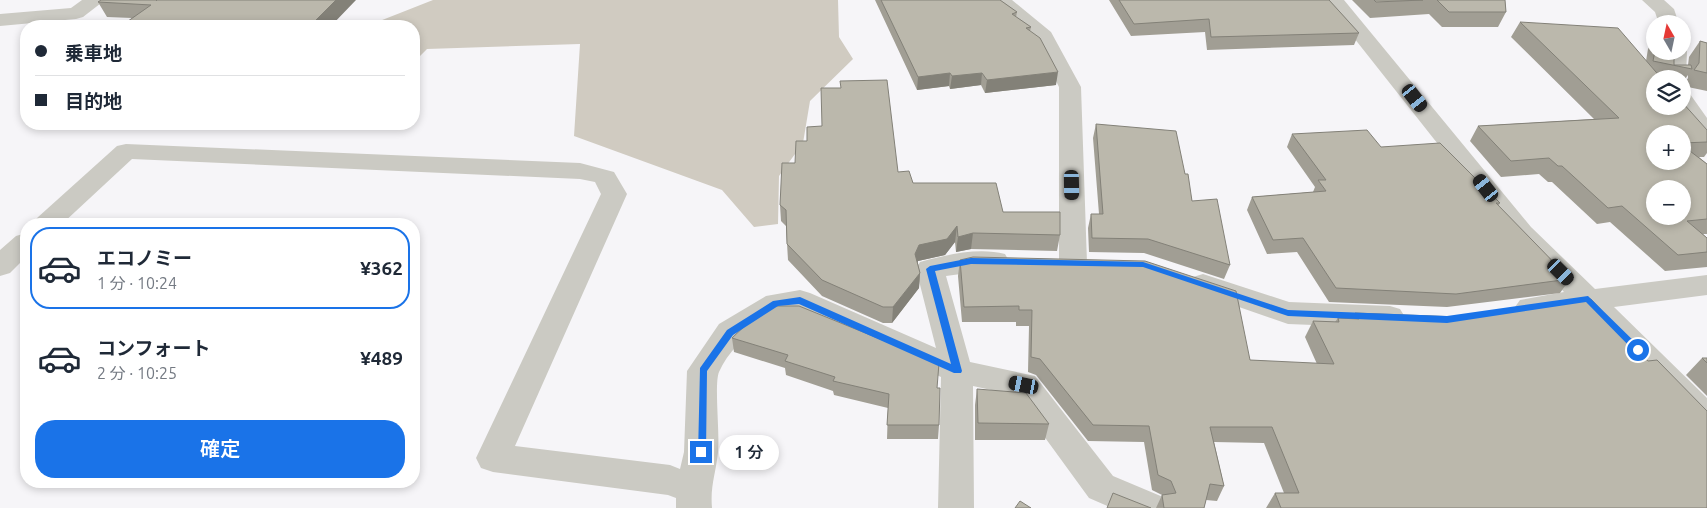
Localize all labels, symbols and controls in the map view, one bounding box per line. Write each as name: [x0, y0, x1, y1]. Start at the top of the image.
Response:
north arrow: [1646, 15, 1691, 60]
map controls: [1646, 15, 1691, 225]
text: 乗車地: [65, 42, 122, 64]
button: layers: [1646, 70, 1691, 115]
car: [1399, 82, 1430, 114]
text: 目的地: [65, 90, 122, 112]
button: +: [1646, 125, 1691, 170]
car: [1064, 170, 1079, 200]
car: [1470, 172, 1501, 204]
button: −: [1646, 180, 1691, 225]
icon: car: [37, 246, 82, 291]
text: エコノミー: [97, 247, 192, 269]
car: [1545, 256, 1576, 288]
text: ¥362: [360, 257, 403, 279]
text: 1 分 · 10:24: [97, 274, 177, 292]
icon: car: [37, 336, 82, 381]
text: コンフォート: [97, 337, 210, 359]
route start: [1627, 339, 1649, 361]
text: ¥489: [360, 347, 403, 369]
text: 2 分 · 10:25: [97, 364, 177, 382]
car: [1007, 375, 1040, 395]
button: 確定: [35, 420, 405, 478]
callout: 1 分: [718, 434, 778, 470]
route end: [690, 441, 712, 463]
text: 1 分: [735, 443, 763, 461]

